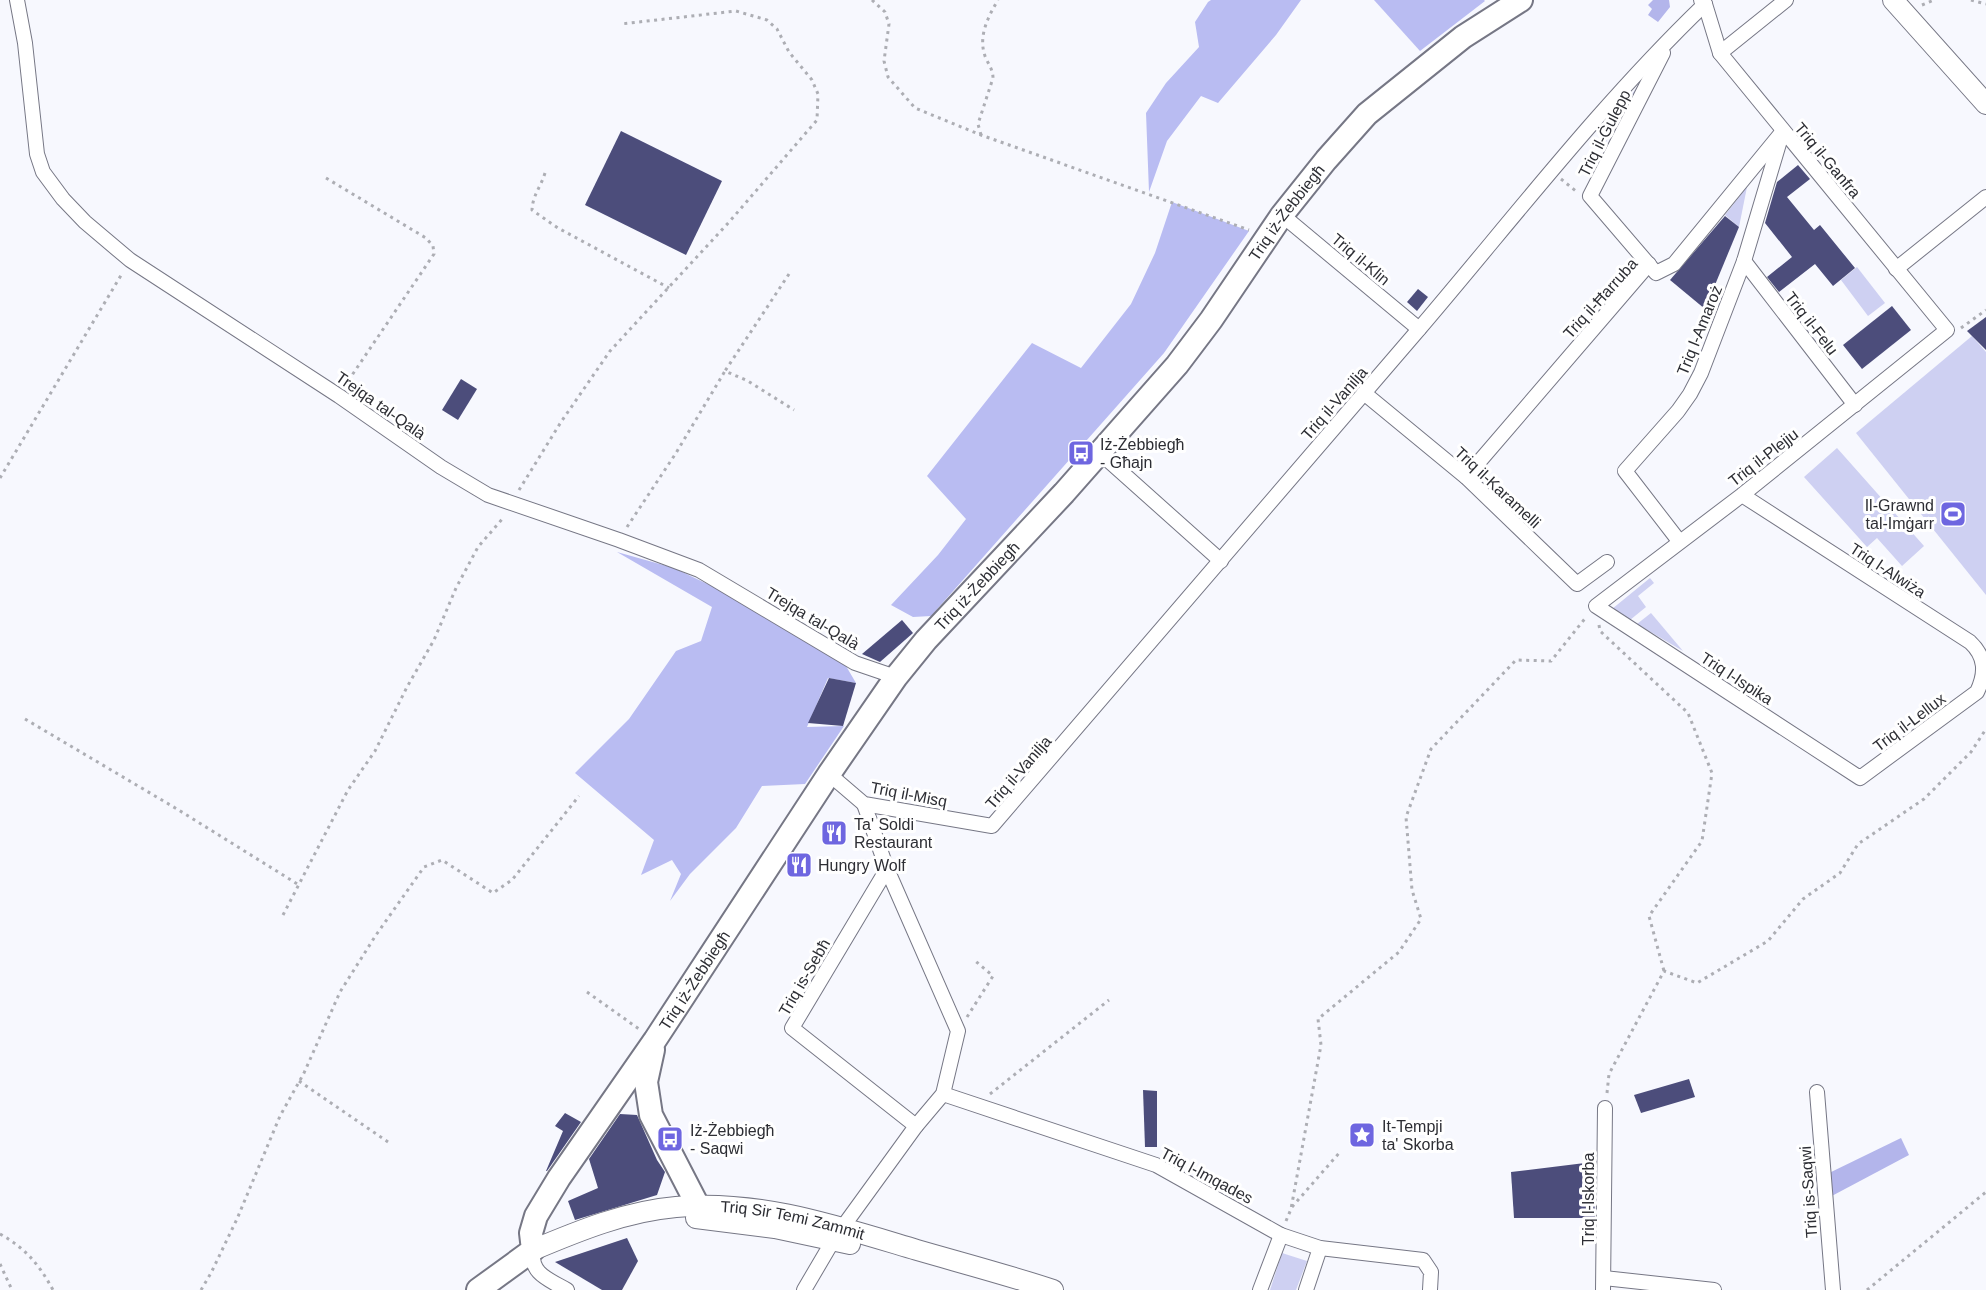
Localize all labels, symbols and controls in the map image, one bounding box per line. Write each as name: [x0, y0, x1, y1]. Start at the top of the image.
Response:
street label: Triq il-Ġulepp: [1573, 86, 1634, 180]
street label: Triq il-Ganfra: [1791, 119, 1864, 201]
street label: Triq iż-Żebbiegħ: [1246, 161, 1328, 264]
street label: Triq il-Klin: [1328, 230, 1393, 289]
street label: Triq il-Ħarruba: [1560, 255, 1641, 342]
street label: Triq l-Amaroż: [1674, 283, 1725, 378]
street label: Triq il-Felu: [1782, 289, 1841, 358]
street label: Triq il-Vanilja: [1298, 363, 1371, 443]
street label: Trejqa tal-Qalà: [333, 368, 429, 443]
street label: Triq il-Plejju: [1725, 425, 1801, 490]
place label: Iż-Żebbiegħ - Għajn: [1100, 435, 1185, 471]
bus stop icon: Iż-Żebbiegħ - Għajn: [1066, 438, 1096, 468]
street label: Triq il-Karamelli: [1451, 443, 1544, 531]
place label: Il-Grawnd tal-Imġarr: [1865, 497, 1935, 532]
sports icon: Il-Grawnd tal-Imġarr: [1938, 499, 1968, 529]
street label: Triq iż-Żebbiegħ: [932, 538, 1023, 634]
street label: Triq l-Alwiża: [1847, 540, 1929, 601]
street label: Trejqa tal-Qalà: [763, 584, 862, 653]
street label: Triq l-Ispika: [1698, 649, 1776, 708]
street label: Triq il-Lellux: [1870, 690, 1949, 755]
street label: Triq il-Vanilja: [982, 732, 1055, 812]
street label: Triq il-Misq: [869, 779, 949, 810]
place label: Ta' Soldi Restaurant: [854, 816, 933, 851]
restaurant icon: Ta' Soldi Restaurant: [819, 818, 849, 848]
restaurant icon: Hungry Wolf: [784, 850, 814, 880]
place label: Hungry Wolf: [818, 857, 906, 874]
street label: Triq iż-Żebbiegħ: [656, 928, 733, 1033]
street label: Triq is-Sebħ: [776, 936, 833, 1019]
place label: It-Tempji ta' Skorba: [1382, 1118, 1454, 1153]
place icon: It-Tempji ta' Skorba: [1347, 1120, 1377, 1150]
place label: Iż-Żebbiegħ - Saqwi: [690, 1121, 775, 1157]
bus stop icon: Iż-Żebbiegħ - Saqwi: [655, 1124, 685, 1154]
street label: Triq l-Imqades: [1158, 1144, 1256, 1207]
street label: Triq is-Saqwi: [1797, 1146, 1820, 1238]
street label: Triq l-Iskorba: [1580, 1153, 1597, 1245]
street label: Triq Sir Temi Zammit: [720, 1198, 867, 1243]

